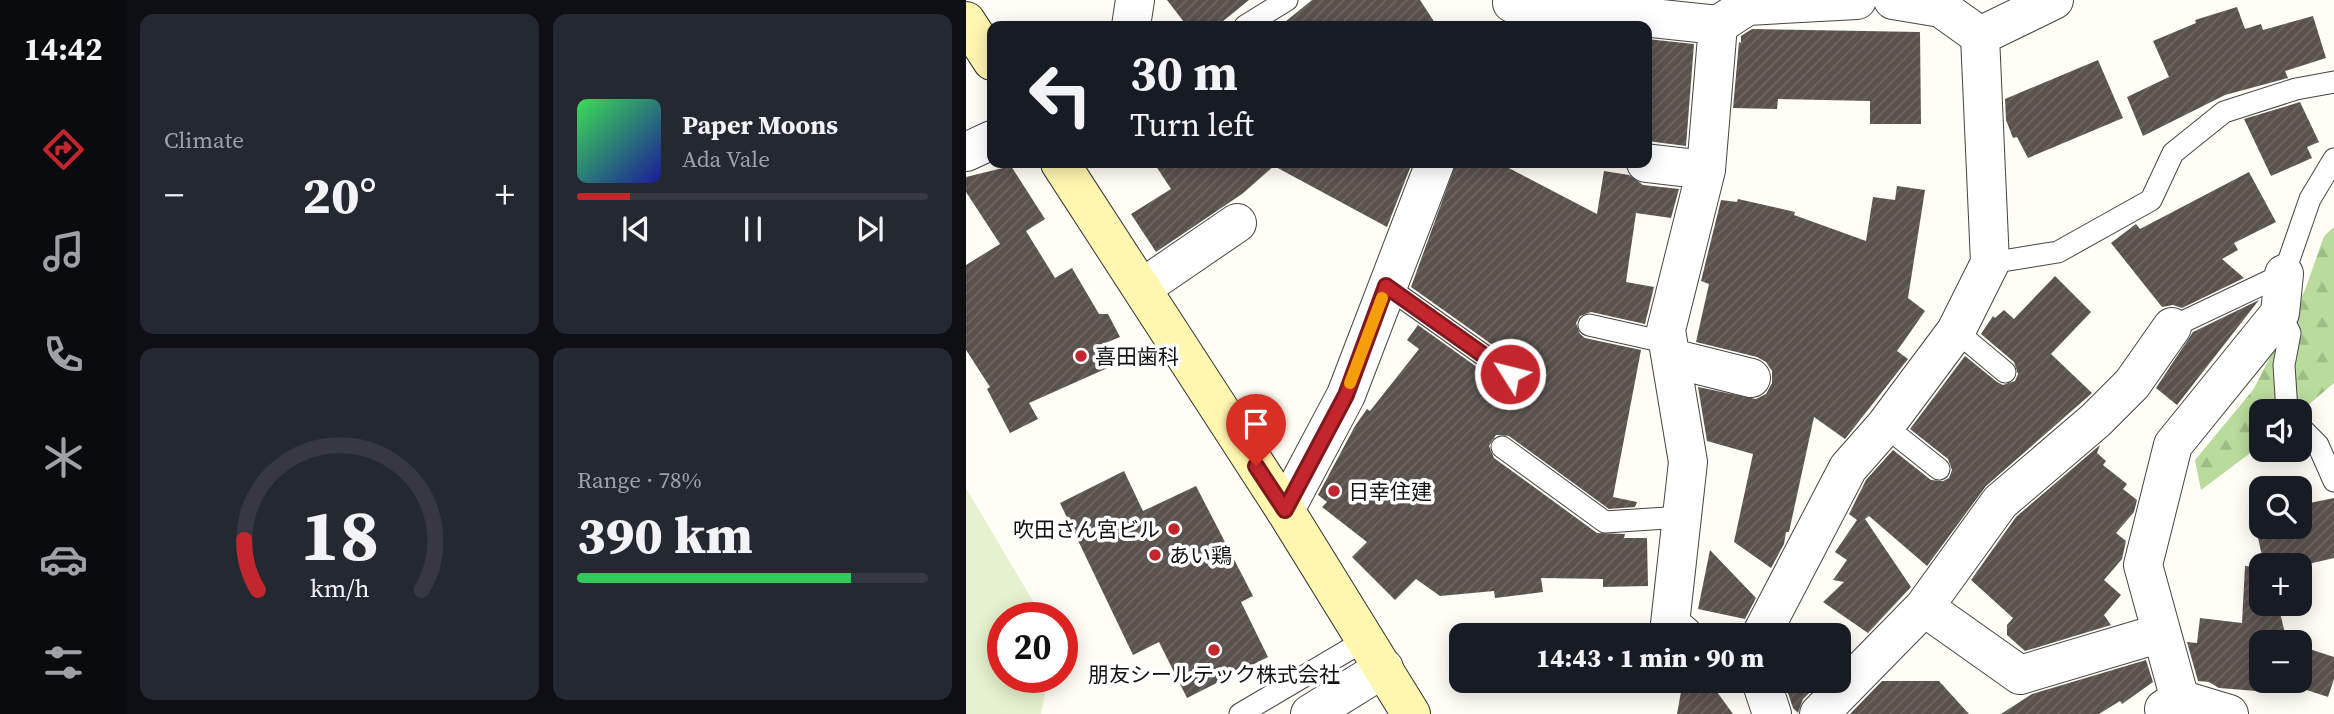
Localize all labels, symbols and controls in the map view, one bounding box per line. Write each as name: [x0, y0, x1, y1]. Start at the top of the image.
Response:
text: 14:42: [24, 27, 102, 71]
text: 30 m: [1130, 39, 1238, 106]
icon: left: [1015, 49, 1106, 140]
text: Turn left: [1130, 103, 1254, 147]
text: Paper Moons: [682, 107, 838, 143]
text: Climate: [164, 124, 244, 156]
icon: directions: [39, 125, 88, 174]
text: Ada Vale: [682, 143, 770, 175]
text: 20°: [302, 159, 377, 230]
text: −: [164, 169, 184, 221]
text: +: [495, 169, 515, 221]
icon: previous: [617, 210, 655, 248]
icon: pause: [734, 210, 772, 248]
icon: next: [851, 210, 889, 248]
icon: music: [39, 227, 88, 276]
icon: phone: [39, 330, 88, 379]
position arrow: [1473, 337, 1547, 411]
place label: 喜田歯科: [1095, 342, 1179, 371]
marker: 喜田歯科: [1073, 348, 1089, 364]
pin: [1226, 394, 1286, 466]
map controls: [2249, 399, 2312, 693]
button: sound: [2249, 399, 2312, 462]
icon: arrive: [1237, 405, 1275, 443]
icon: climate: [39, 433, 88, 482]
text: Range · 78%: [577, 464, 702, 496]
button: search: [2249, 476, 2312, 539]
place label: 日幸住建: [1348, 477, 1432, 506]
marker: 日幸住建: [1326, 483, 1342, 499]
text: 18: [300, 485, 379, 584]
text: 390 km: [577, 499, 753, 570]
place label: 吹田さん宮ビル: [1013, 515, 1160, 544]
marker: 吹田さん宮ビル: [1166, 521, 1182, 537]
icon: car: [39, 535, 88, 584]
place label: あい鶏: [1169, 541, 1232, 570]
marker: あい鶏: [1147, 547, 1163, 563]
button: +: [2249, 553, 2312, 616]
text: km/h: [310, 571, 369, 605]
speed limit sign: 20: [987, 602, 1078, 693]
button: −: [2249, 630, 2312, 693]
icon: filters: [39, 638, 88, 687]
text: 14:43 · 1 min · 90 m: [1536, 640, 1764, 676]
marker: 朋友シールテック株式会社: [1206, 642, 1222, 658]
place label: 朋友シールテック株式会社: [1088, 660, 1340, 689]

